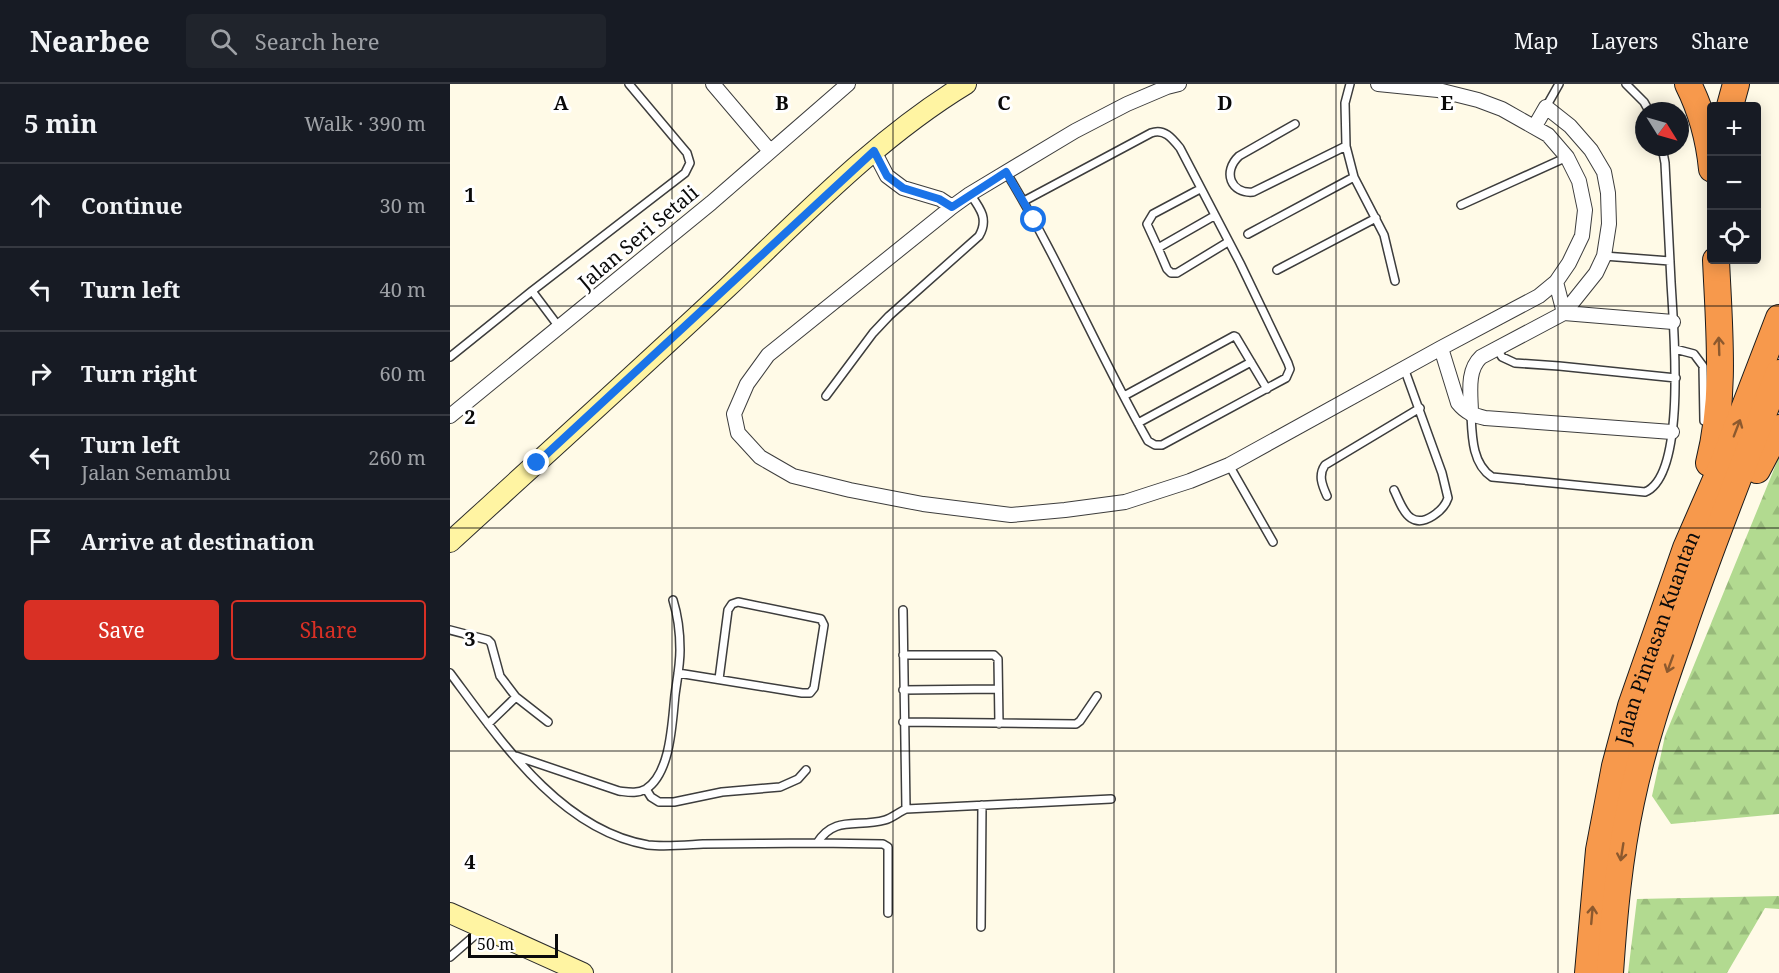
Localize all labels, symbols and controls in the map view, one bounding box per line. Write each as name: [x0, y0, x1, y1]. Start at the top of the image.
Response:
search box: [186, 14, 606, 68]
text: Nearbee: [30, 22, 150, 60]
icon: search: [207, 25, 240, 58]
text: Search here: [255, 26, 380, 56]
text: Map: [1514, 27, 1558, 55]
text: Layers: [1591, 27, 1658, 55]
text: Share: [1691, 27, 1749, 55]
text: A: [553, 89, 569, 116]
text: B: [775, 89, 789, 116]
text: C: [997, 89, 1011, 116]
text: D: [1217, 89, 1233, 116]
text: E: [1440, 89, 1454, 116]
north arrow: [1635, 102, 1689, 156]
map controls: [1707, 102, 1761, 264]
button: +: [1707, 102, 1761, 156]
text: 5 min: [24, 105, 98, 141]
text: Walk · 390 m: [304, 110, 426, 137]
button: −: [1707, 156, 1761, 210]
street label: Jalan Seri Setali: [571, 178, 704, 296]
text: 1: [464, 181, 476, 208]
icon: ahead: [24, 189, 57, 222]
text: Continue: [81, 190, 183, 220]
text: 30 m: [380, 192, 426, 219]
route start: [1020, 206, 1046, 232]
button: locate: [1707, 210, 1761, 264]
icon: left: [24, 273, 57, 306]
text: Turn left: [81, 274, 180, 304]
text: 40 m: [380, 276, 426, 303]
one-way arrow: [1714, 337, 1725, 357]
icon: right: [24, 357, 57, 390]
text: Turn right: [81, 358, 197, 388]
text: 60 m: [380, 360, 426, 387]
text: 2: [464, 403, 476, 430]
one-way arrow: [1732, 420, 1743, 438]
text: Turn left: [81, 429, 180, 459]
icon: left: [24, 441, 57, 474]
text: 260 m: [368, 444, 426, 471]
route end: [523, 449, 549, 475]
text: Jalan Semambu: [81, 459, 231, 486]
icon: arrive: [24, 525, 57, 558]
text: Arrive at destination: [81, 526, 315, 556]
street label: Jalan Pintasan Kuantan: [1608, 526, 1705, 748]
button: Save: [24, 600, 219, 660]
button: Share: [231, 600, 426, 660]
text: 3: [464, 625, 476, 652]
one-way arrow: [1664, 654, 1675, 673]
one-way arrow: [1616, 842, 1627, 862]
text: 4: [464, 848, 476, 875]
one-way arrow: [1587, 905, 1598, 925]
scale bar: [468, 931, 558, 958]
text: 50 m: [477, 933, 514, 955]

